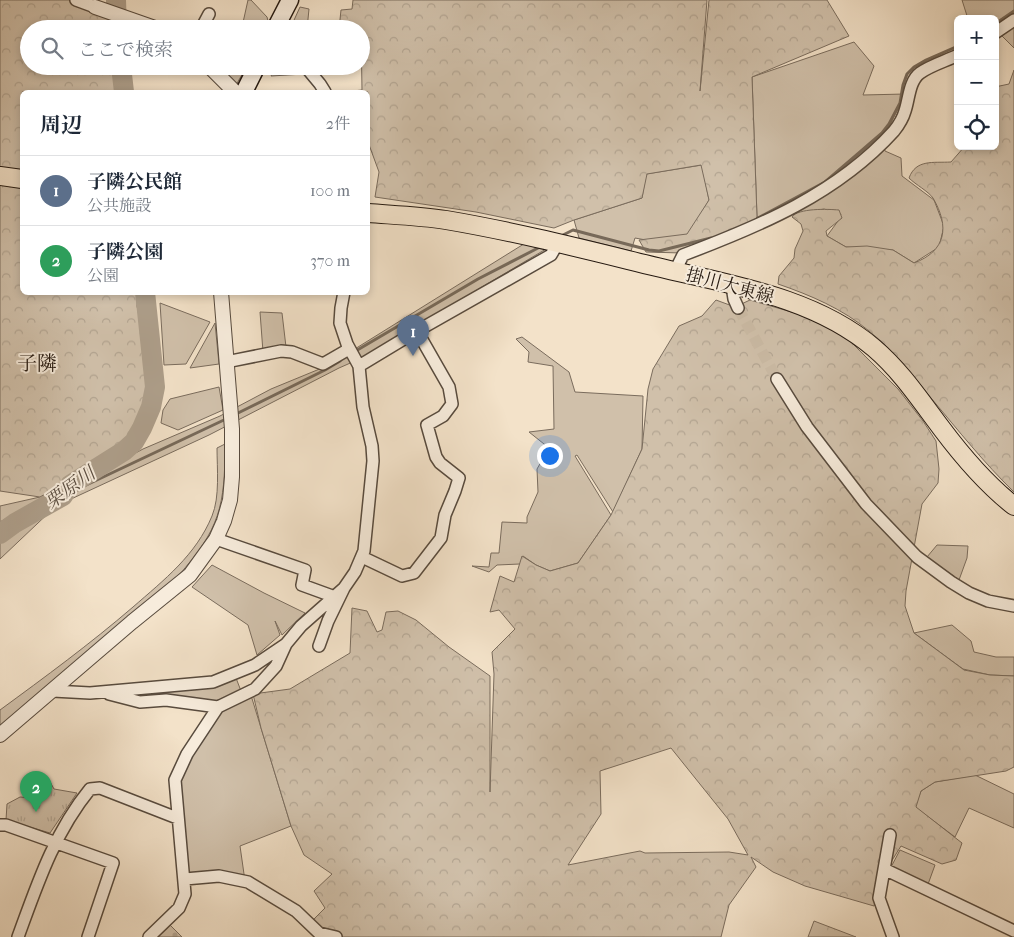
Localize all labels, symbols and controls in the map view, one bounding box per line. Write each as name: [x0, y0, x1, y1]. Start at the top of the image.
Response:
map controls: [954, 15, 999, 150]
button: +: [954, 15, 999, 60]
search box: [20, 20, 370, 75]
icon: search: [38, 34, 66, 62]
text: ここで検索: [78, 39, 173, 61]
button: −: [954, 60, 999, 105]
button: locate: [954, 105, 999, 150]
text: 周辺: [40, 113, 82, 137]
text: 2件: [326, 114, 350, 133]
text: 子隣公民館: [87, 171, 182, 193]
text: 1: [53, 181, 59, 200]
text: 100 m: [310, 181, 350, 200]
text: 公共施設: [87, 196, 151, 215]
text: 子隣公園: [87, 241, 163, 263]
text: 2: [52, 251, 60, 270]
text: 370 m: [310, 251, 350, 270]
street label: 掛川大東線: [684, 264, 776, 308]
text: 公園: [87, 266, 119, 285]
pin: 1: [397, 315, 429, 356]
district label: 子隣: [17, 352, 57, 375]
your location: [537, 443, 563, 469]
water label: 栗原川: [40, 461, 101, 514]
pin: 2: [20, 771, 52, 812]

